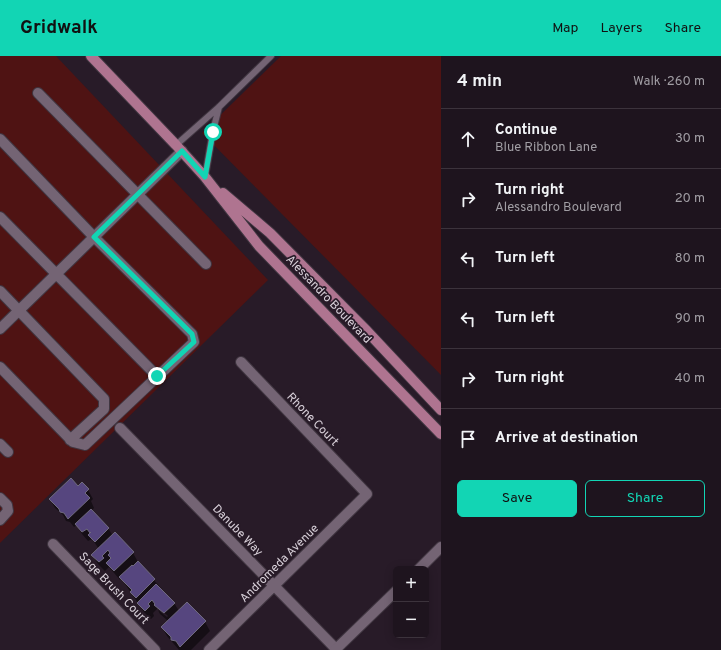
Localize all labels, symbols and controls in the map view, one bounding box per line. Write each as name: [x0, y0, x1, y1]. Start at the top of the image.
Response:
text: Gridwalk: [20, 16, 98, 40]
text: Map: [552, 20, 578, 37]
text: Layers: [600, 20, 642, 37]
text: Share: [664, 20, 701, 37]
text: 4 min: [457, 71, 502, 93]
text: Walk · 260 m: [633, 74, 705, 90]
text: Continue: [495, 121, 557, 140]
route start: [204, 123, 222, 141]
icon: ahead: [457, 128, 479, 150]
text: 30 m: [675, 131, 705, 147]
text: Blue Ribbon Lane: [495, 140, 597, 156]
text: Turn right: [495, 181, 564, 200]
icon: right: [457, 188, 479, 210]
text: 20 m: [675, 191, 705, 207]
text: Alessandro Boulevard: [495, 200, 622, 216]
icon: left: [457, 248, 479, 270]
text: Turn left: [495, 249, 555, 268]
text: 80 m: [675, 251, 705, 267]
street label: Alessandro Boulevard: [282, 252, 375, 347]
icon: left: [457, 308, 479, 330]
text: Turn left: [495, 309, 555, 328]
text: 90 m: [675, 311, 705, 327]
route end: [148, 367, 166, 385]
icon: right: [457, 368, 479, 390]
text: Turn right: [495, 369, 564, 388]
text: 40 m: [675, 371, 705, 387]
street label: Rhone Court: [283, 389, 342, 450]
icon: arrive: [457, 428, 479, 450]
text: Arrive at destination: [495, 429, 638, 448]
button: Save: [457, 480, 577, 517]
button: Share: [585, 480, 705, 517]
street label: Danube Way: [208, 501, 266, 560]
street label: Andromeda Avenue: [237, 521, 323, 607]
street label: Sage Brush Court: [75, 549, 152, 628]
map controls: [393, 566, 429, 638]
button: +: [393, 566, 429, 602]
button: −: [393, 602, 429, 638]

